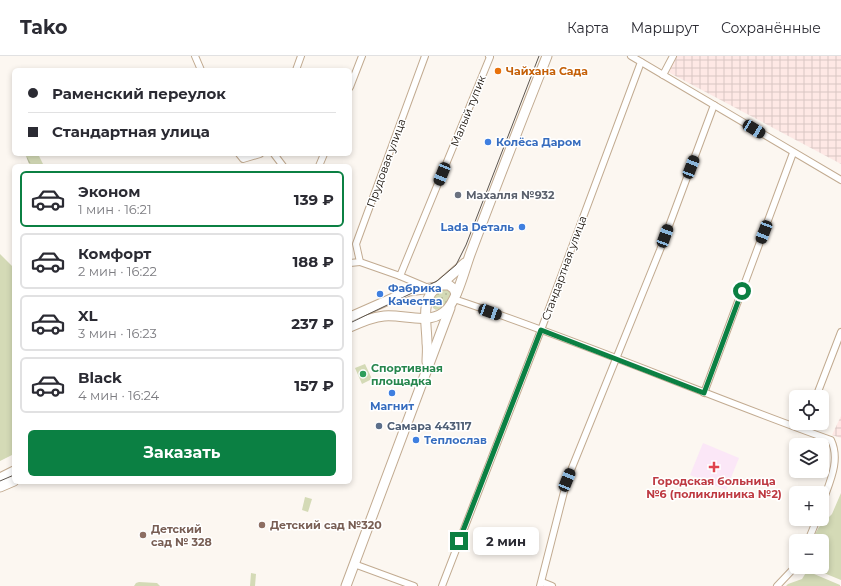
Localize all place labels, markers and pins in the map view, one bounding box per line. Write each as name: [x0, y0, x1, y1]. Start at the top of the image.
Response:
place label: Чайхана Сада: [506, 64, 588, 78]
marker: Чайхана Сада: [493, 66, 503, 76]
place label: Колёса Даром: [496, 135, 581, 149]
marker: Колёса Даром: [483, 137, 493, 147]
place label: Махалля №932: [466, 188, 555, 202]
marker: Махалля №932: [453, 190, 463, 200]
place label: Lada Dеталь: [441, 220, 514, 234]
marker: Lada Dеталь: [517, 222, 527, 232]
place label: Фабрика Качества: [388, 281, 442, 308]
marker: Фабрика Качества: [375, 289, 385, 299]
place label: Спортивная площадка: [371, 361, 443, 388]
marker: Спортивная площадка: [358, 369, 368, 379]
marker: Магнит: [387, 388, 397, 398]
place label: Магнит: [370, 399, 414, 413]
place label: Самара 443117: [387, 419, 472, 433]
marker: Самара 443117: [374, 421, 384, 431]
place label: Теплослав: [424, 433, 487, 447]
marker: Теплослав: [411, 435, 421, 445]
marker: Городская больница №6 (поликлиника №2): [708, 461, 720, 473]
place label: Городская больница №6 (поликлиника №2): [646, 474, 782, 501]
place label: Детский сад №320: [270, 518, 382, 532]
marker: Детский сад №320: [257, 520, 267, 530]
place label: Детский сад № 328: [151, 522, 212, 549]
marker: Детский сад № 328: [138, 530, 148, 540]

